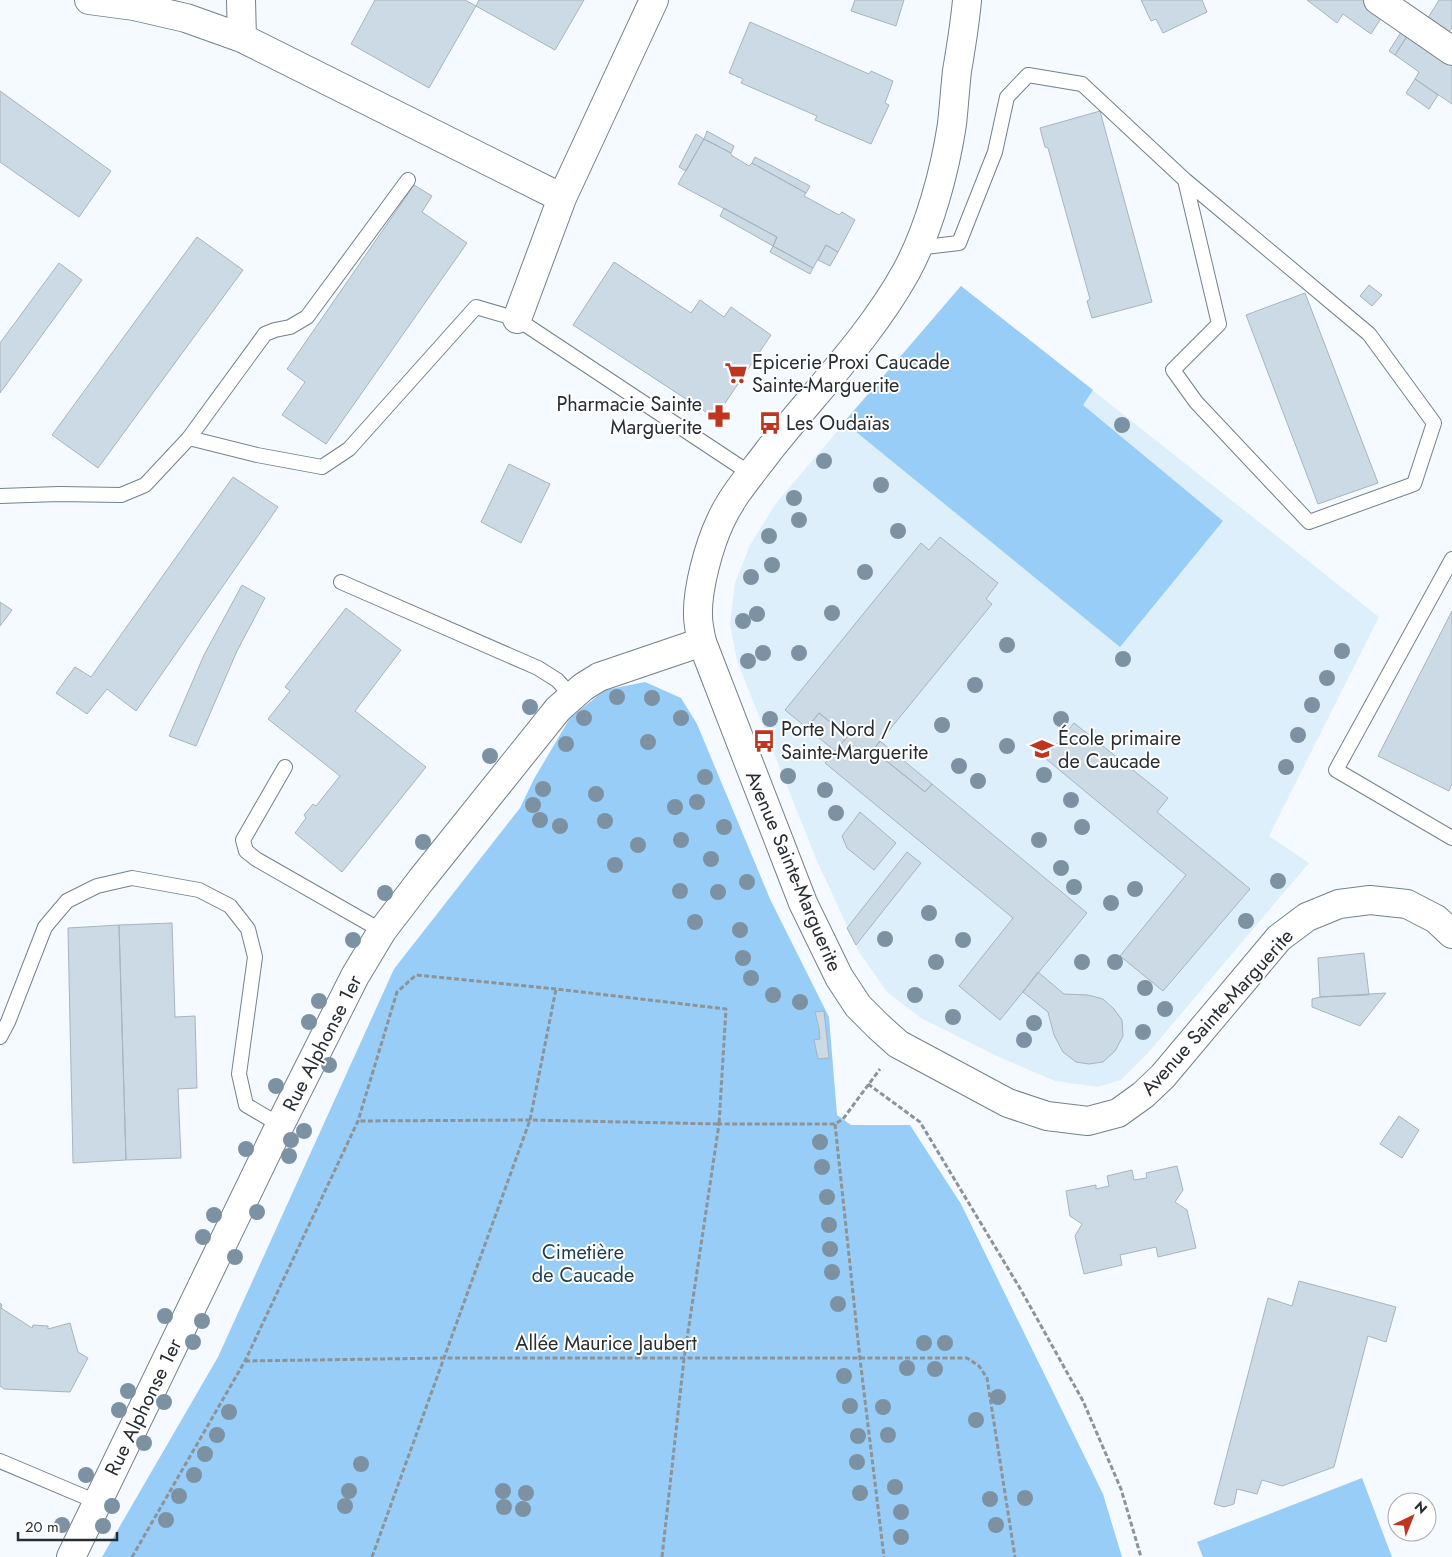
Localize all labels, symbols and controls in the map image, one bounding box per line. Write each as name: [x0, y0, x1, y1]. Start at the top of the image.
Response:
place label: Epicerie Proxi Caucade Sainte-Marguerite: [752, 348, 950, 400]
supermarket icon: Epicerie Proxi Caucade Sainte-Marguerite: [723, 360, 749, 386]
place label: Pharmacie Sainte Marguerite: [556, 390, 702, 442]
pharmacy icon: Pharmacie Sainte Marguerite: [706, 403, 732, 429]
place label: Les Oudaïas: [786, 409, 890, 438]
bus stop icon: Les Oudaïas: [757, 410, 783, 436]
place label: Porte Nord / Sainte-Marguerite: [781, 715, 928, 767]
place label: École primaire de Caucade: [1058, 724, 1181, 776]
bus stop icon: Porte Nord / Sainte-Marguerite: [751, 728, 777, 754]
school or university icon: École primaire de Caucade: [1029, 736, 1055, 762]
street label: Avenue Sainte-Marguerite: [738, 766, 849, 976]
street label: Avenue Sainte-Marguerite: [1134, 923, 1300, 1102]
street label: Rue Alphonse 1er: [276, 970, 369, 1116]
park label: Cimetière de Caucade: [532, 1238, 634, 1290]
street label: Allée Maurice Jaubert: [515, 1329, 697, 1358]
street label: Rue Alphonse 1er: [98, 1333, 189, 1481]
north arrow: [1387, 1492, 1437, 1542]
text: N: [1410, 1496, 1432, 1519]
scale bar: [18, 1510, 116, 1542]
text: 20 m: [25, 1516, 59, 1538]

